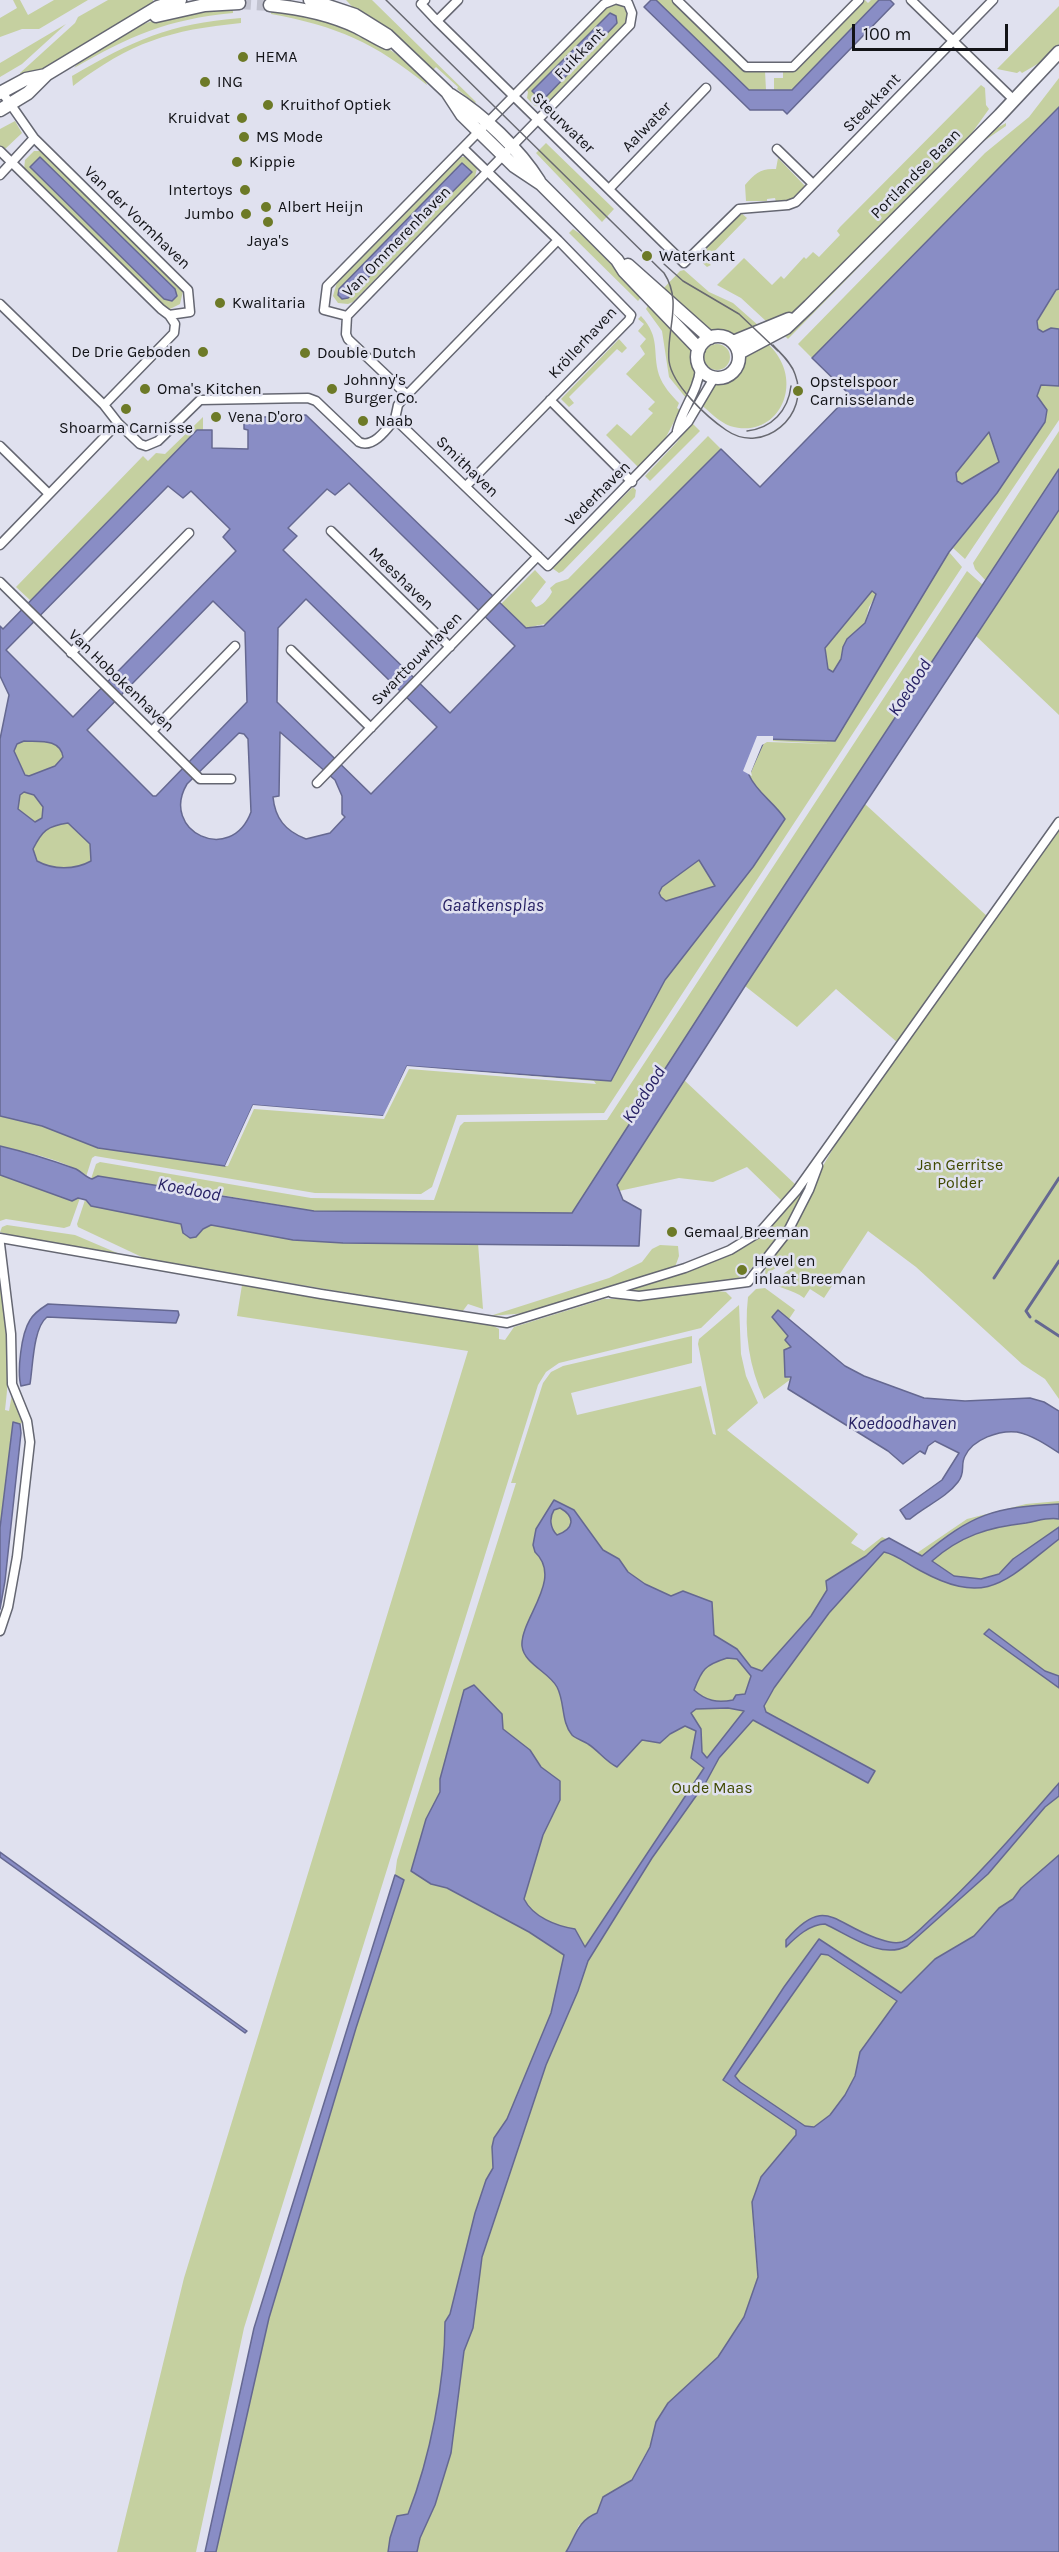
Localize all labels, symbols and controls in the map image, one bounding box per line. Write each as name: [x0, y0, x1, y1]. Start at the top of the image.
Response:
scale bar: [855, 12, 1011, 50]
text: 100 m: [863, 23, 911, 45]
street label: Fuikkant: [551, 24, 609, 84]
place label: HEMA: [255, 47, 297, 67]
marker: HEMA: [236, 50, 250, 64]
street label: Steekkant: [839, 69, 905, 137]
place label: ING: [217, 72, 243, 92]
marker: ING: [198, 75, 212, 89]
street label: Steurwater: [528, 88, 598, 158]
place label: Kruithof Optiek: [280, 95, 391, 115]
marker: Kruithof Optiek: [261, 98, 275, 112]
street label: Aalwater: [618, 98, 676, 156]
place label: Kruidvat: [168, 108, 230, 128]
marker: Kruidvat: [235, 111, 249, 125]
street label: Portlandse Baan: [867, 125, 965, 223]
place label: MS Mode: [256, 127, 323, 147]
marker: MS Mode: [237, 130, 251, 144]
place label: Kippie: [249, 152, 295, 172]
marker: Kippie: [230, 155, 244, 169]
street label: Van der Vormhaven: [80, 162, 194, 274]
place label: Intertoys: [168, 180, 233, 200]
street label: Van Ommerenhaven: [339, 182, 455, 302]
marker: Intertoys: [238, 183, 252, 197]
place label: Albert Heijn: [278, 197, 363, 217]
marker: Albert Heijn: [259, 200, 273, 214]
place label: Jumbo: [185, 204, 234, 224]
marker: Jumbo: [239, 207, 253, 221]
marker: Jaya's: [261, 215, 275, 229]
place label: Jaya's: [247, 231, 289, 251]
place label: Waterkant: [659, 246, 735, 266]
marker: Waterkant: [640, 249, 654, 263]
place label: Kwalitaria: [232, 293, 306, 313]
marker: Kwalitaria: [213, 296, 227, 310]
street label: Kröllerhaven: [545, 303, 621, 383]
place label: De Drie Geboden: [71, 342, 191, 362]
place label: Double Dutch: [317, 343, 416, 363]
marker: De Drie Geboden: [196, 345, 210, 359]
marker: Double Dutch: [298, 346, 312, 360]
place label: Johnny's Burger Co.: [344, 370, 417, 408]
place label: Opstelspoor Carnisselande: [810, 372, 914, 410]
place label: Oma's Kitchen: [157, 379, 262, 399]
marker: Oma's Kitchen: [138, 382, 152, 396]
marker: Johnny's Burger Co.: [325, 382, 339, 396]
marker: Opstelspoor Carnisselande: [791, 384, 805, 398]
marker: Shoarma Carnisse: [119, 402, 133, 416]
place label: Vena D'oro: [228, 407, 303, 427]
marker: Vena D'oro: [209, 410, 223, 424]
place label: Naab: [375, 411, 413, 431]
marker: Naab: [356, 414, 370, 428]
place label: Shoarma Carnisse: [59, 418, 193, 438]
street label: Smithaven: [432, 432, 502, 502]
street label: Vederhaven: [561, 457, 635, 531]
street label: Meeshaven: [365, 543, 437, 615]
street label: Swarttouwhaven: [368, 608, 466, 710]
street label: Van Hobokenhaven: [64, 626, 178, 736]
water label: Koedood: [884, 655, 936, 721]
water label: Gaatkensplas: [442, 895, 544, 917]
water label: Koedood: [618, 1062, 670, 1128]
park label: Jan Gerritse Polder: [917, 1155, 1003, 1193]
water label: Koedood: [156, 1173, 222, 1207]
place label: Gemaal Breeman: [684, 1222, 809, 1242]
marker: Gemaal Breeman: [665, 1225, 679, 1239]
place label: Hevel en inlaat Breeman: [754, 1251, 866, 1289]
marker: Hevel en inlaat Breeman: [735, 1263, 749, 1277]
water label: Koedoodhaven: [847, 1413, 957, 1435]
park label: Oude Maas: [671, 1778, 753, 1798]

